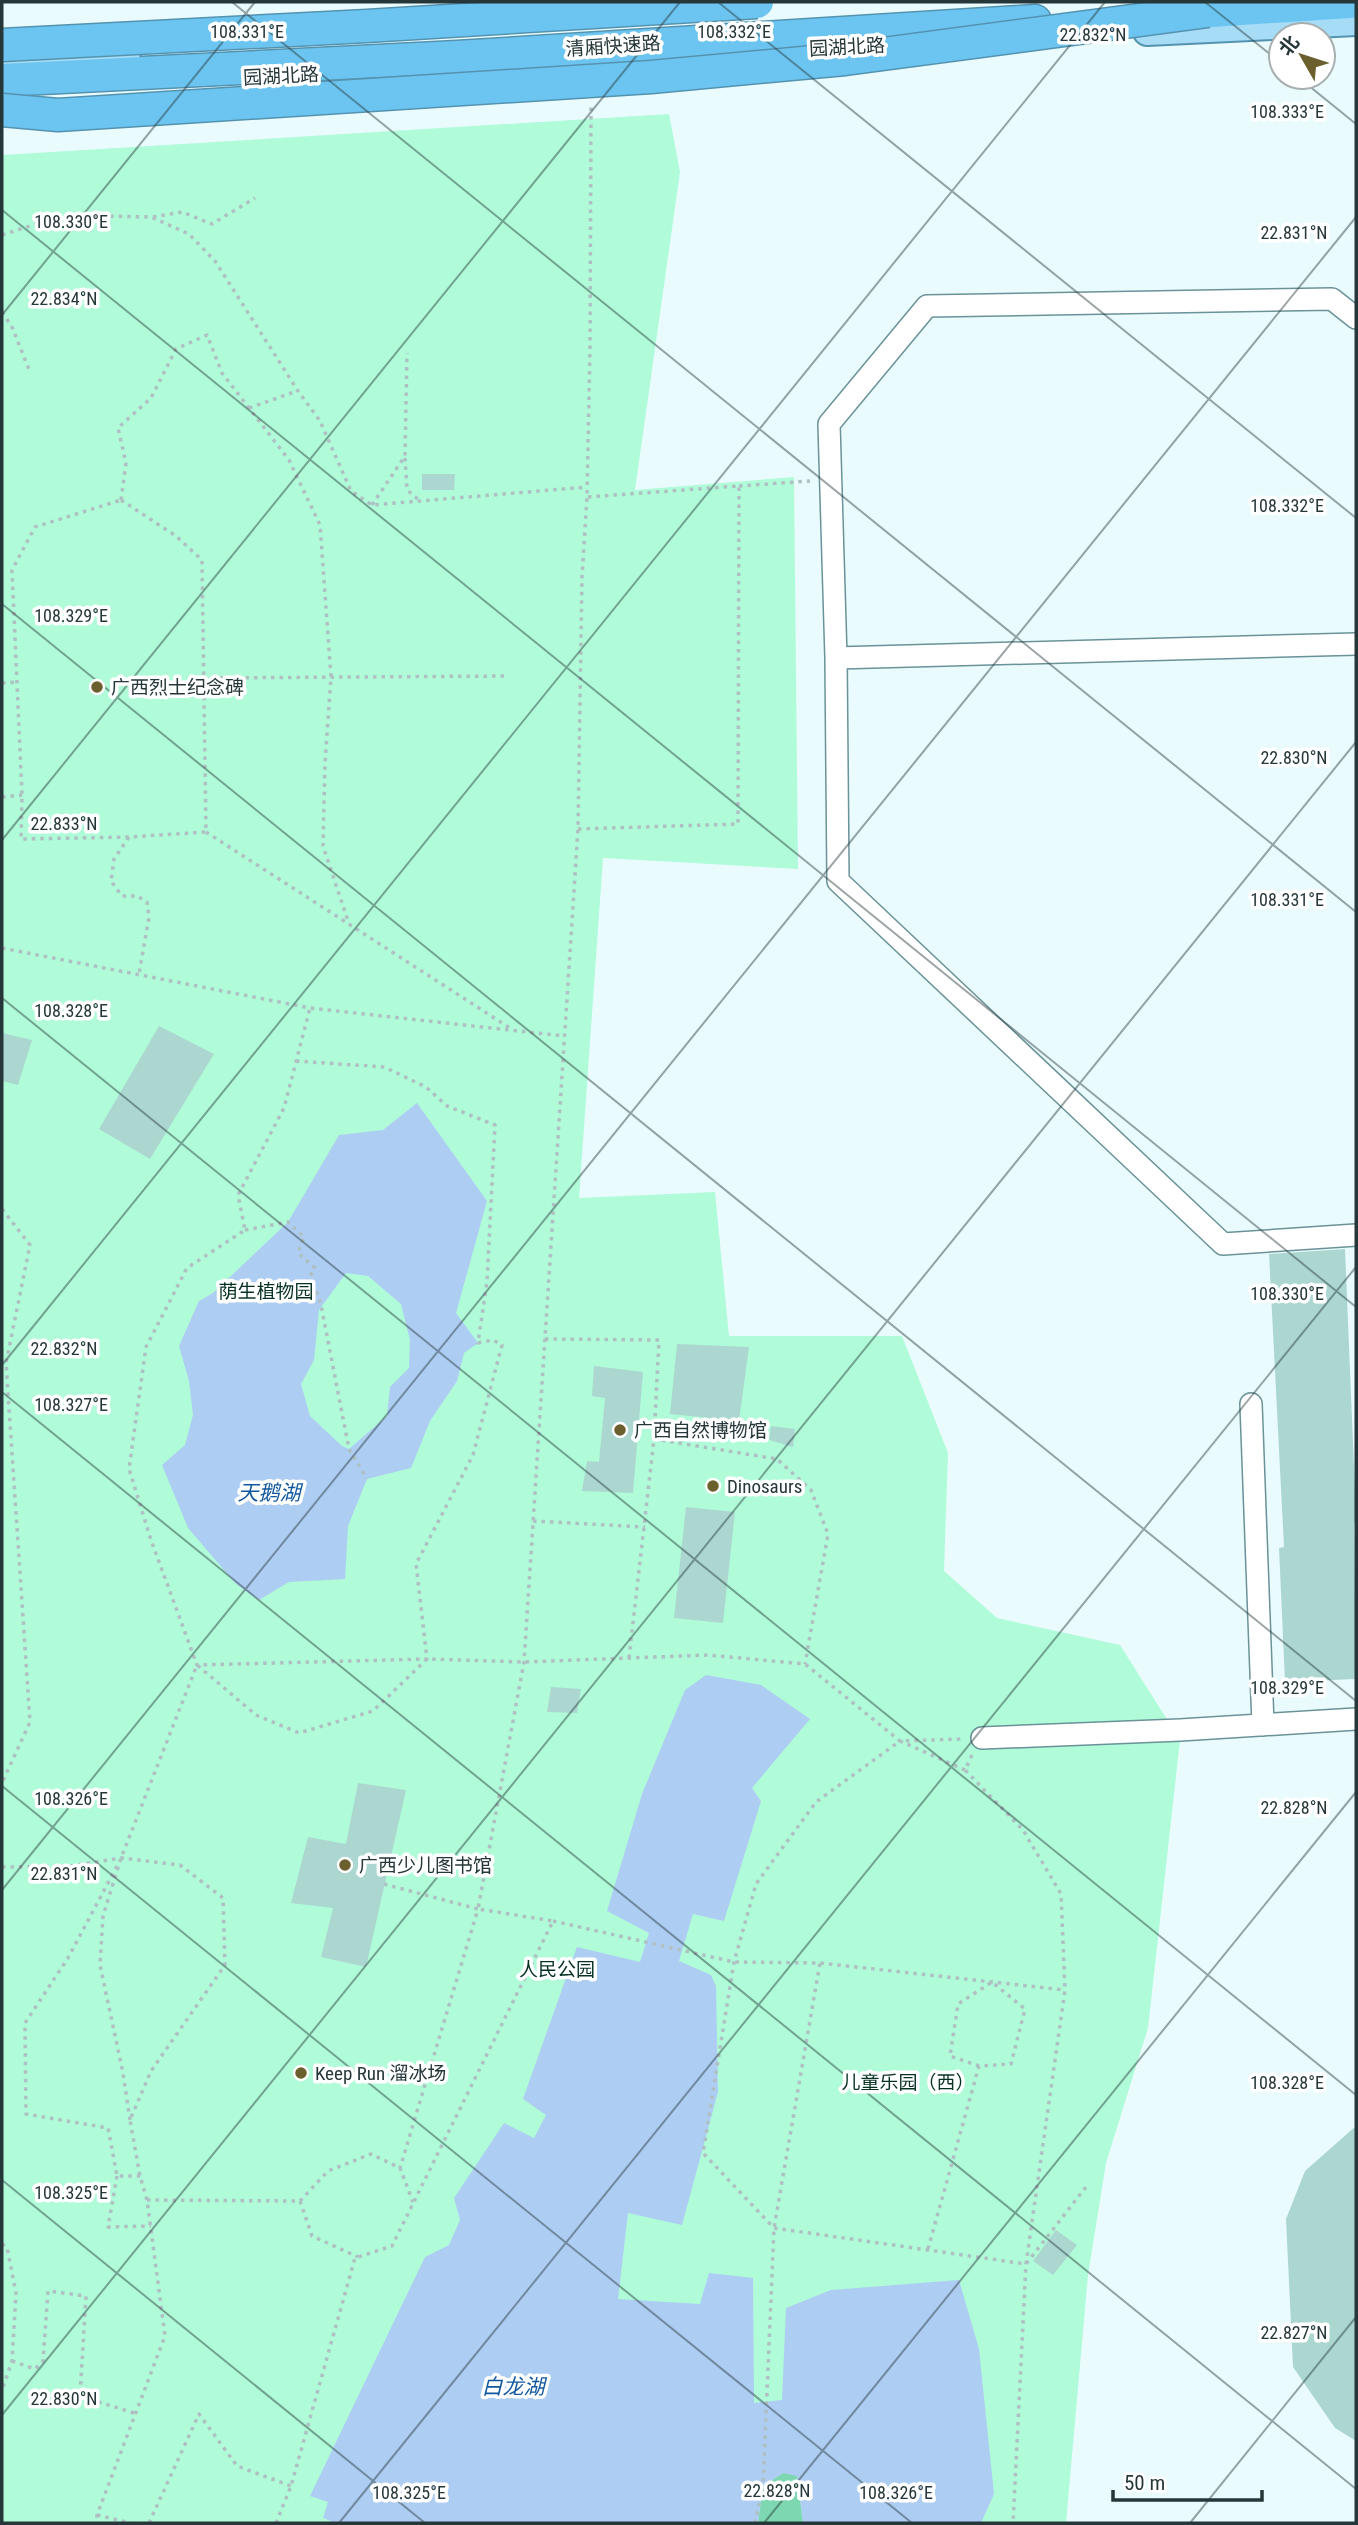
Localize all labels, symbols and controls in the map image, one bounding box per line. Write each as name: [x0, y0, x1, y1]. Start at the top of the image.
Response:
text: 108.331°E: [210, 21, 284, 42]
text: 108.332°E: [697, 21, 771, 42]
north arrow: [1267, 21, 1337, 91]
text: 22.832°N: [1059, 24, 1127, 45]
street label: 清厢快速路: [565, 31, 661, 61]
text: 北: [1274, 31, 1304, 60]
street label: 园湖北路: [808, 34, 886, 60]
street label: 园湖北路: [242, 63, 320, 89]
text: 108.333°E: [1250, 101, 1324, 122]
text: 108.330°E: [34, 211, 108, 232]
text: 22.831°N: [1260, 222, 1328, 243]
text: 22.834°N: [30, 288, 98, 309]
text: 108.332°E: [1250, 495, 1324, 516]
text: 108.329°E: [34, 605, 108, 626]
place label: 广西烈士纪念碑: [111, 676, 244, 699]
marker: 广西烈士纪念碑: [89, 679, 105, 695]
text: 22.830°N: [1260, 747, 1328, 768]
text: 22.833°N: [30, 813, 98, 834]
text: 108.331°E: [1250, 889, 1324, 910]
text: 108.328°E: [34, 1000, 108, 1021]
park label: 荫生植物园: [218, 1280, 314, 1303]
text: 108.330°E: [1250, 1283, 1324, 1304]
text: 22.832°N: [30, 1338, 98, 1359]
text: 108.327°E: [34, 1394, 108, 1415]
place label: 广西自然博物馆: [634, 1419, 767, 1442]
marker: 广西自然博物馆: [612, 1422, 628, 1438]
place label: Dinosaurs: [727, 1475, 802, 1498]
marker: Dinosaurs: [705, 1478, 721, 1494]
water label: 天鹅湖: [238, 1481, 303, 1505]
text: 108.329°E: [1250, 1677, 1324, 1698]
text: 108.326°E: [34, 1788, 108, 1809]
text: 22.828°N: [1260, 1797, 1328, 1818]
place label: 广西少儿图书馆: [359, 1854, 492, 1877]
marker: 广西少儿图书馆: [337, 1857, 353, 1873]
text: 22.831°N: [30, 1863, 98, 1884]
park label: 人民公园: [519, 1958, 595, 1981]
place label: Keep Run 溜冰场: [315, 2062, 447, 2085]
marker: Keep Run 溜冰场: [293, 2065, 309, 2081]
park label: 儿童乐园（西）: [841, 2071, 975, 2094]
text: 108.328°E: [1250, 2072, 1324, 2093]
text: 108.325°E: [34, 2182, 108, 2203]
text: 22.827°N: [1260, 2322, 1328, 2343]
water label: 白龙湖: [482, 2375, 547, 2399]
text: 22.830°N: [30, 2388, 98, 2409]
scale bar: [1113, 2458, 1262, 2502]
text: 50 m: [1124, 2471, 1165, 2495]
text: 22.828°N: [743, 2480, 811, 2501]
text: 108.325°E: [372, 2482, 446, 2503]
text: 108.326°E: [859, 2482, 933, 2503]

